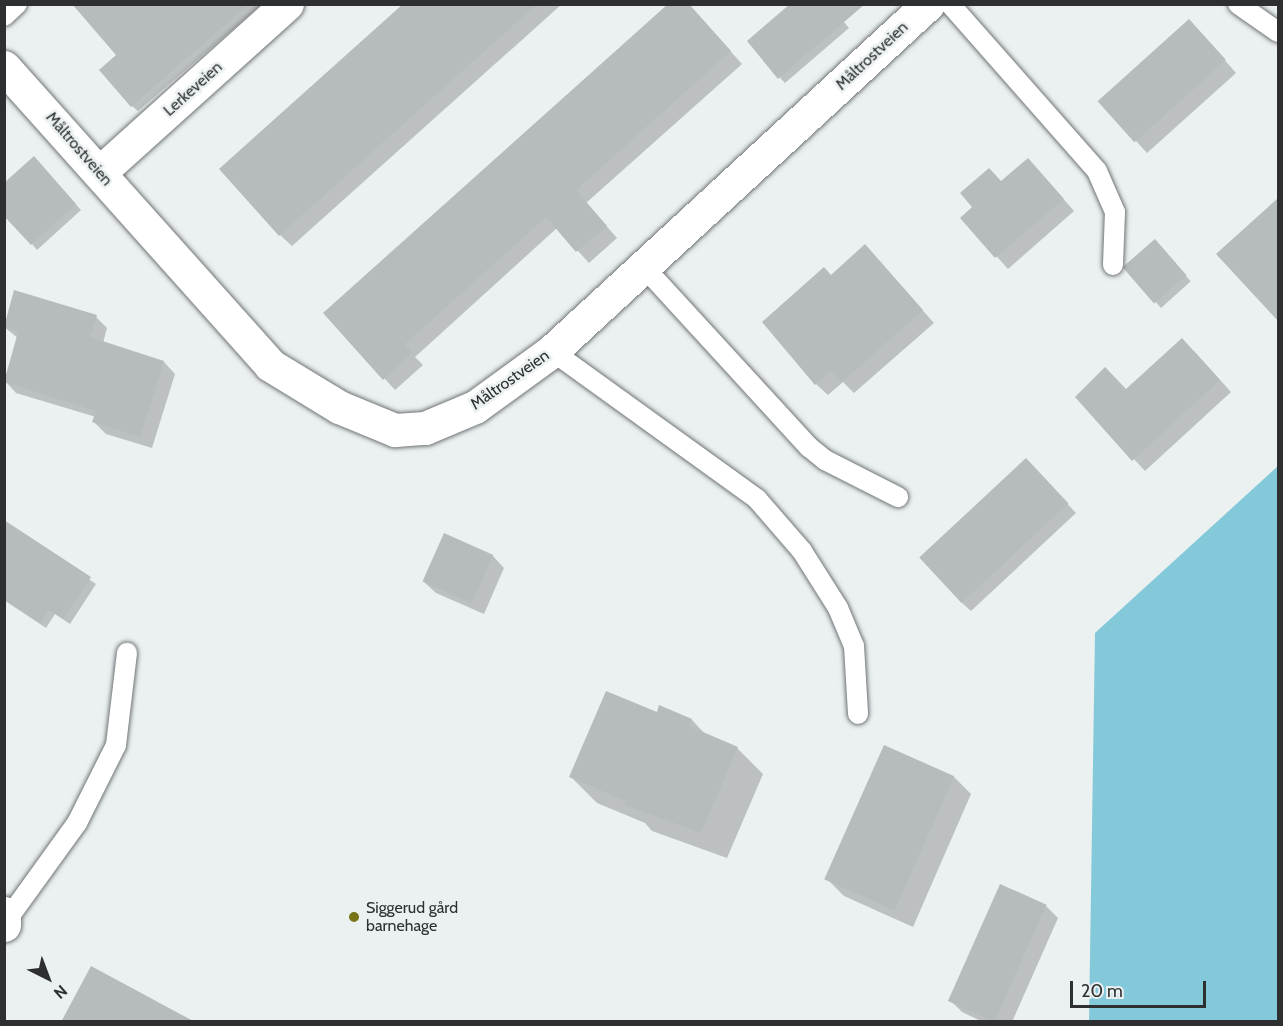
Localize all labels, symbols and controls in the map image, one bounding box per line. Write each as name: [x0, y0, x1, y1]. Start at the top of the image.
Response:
street label: Måltrostveien: [832, 18, 912, 94]
street label: Lerkeveien: [160, 58, 226, 120]
street label: Måltrostveien: [42, 108, 116, 190]
street label: Måltrostveien: [467, 346, 553, 414]
place label: Siggerud gård barnehage: [366, 898, 458, 936]
marker: Siggerud gård barnehage: [347, 910, 361, 924]
north arrow: [18, 948, 78, 1008]
scale bar: [1073, 969, 1210, 1007]
text: 20 m: [1081, 980, 1123, 1002]
text: N: [50, 981, 71, 1003]

